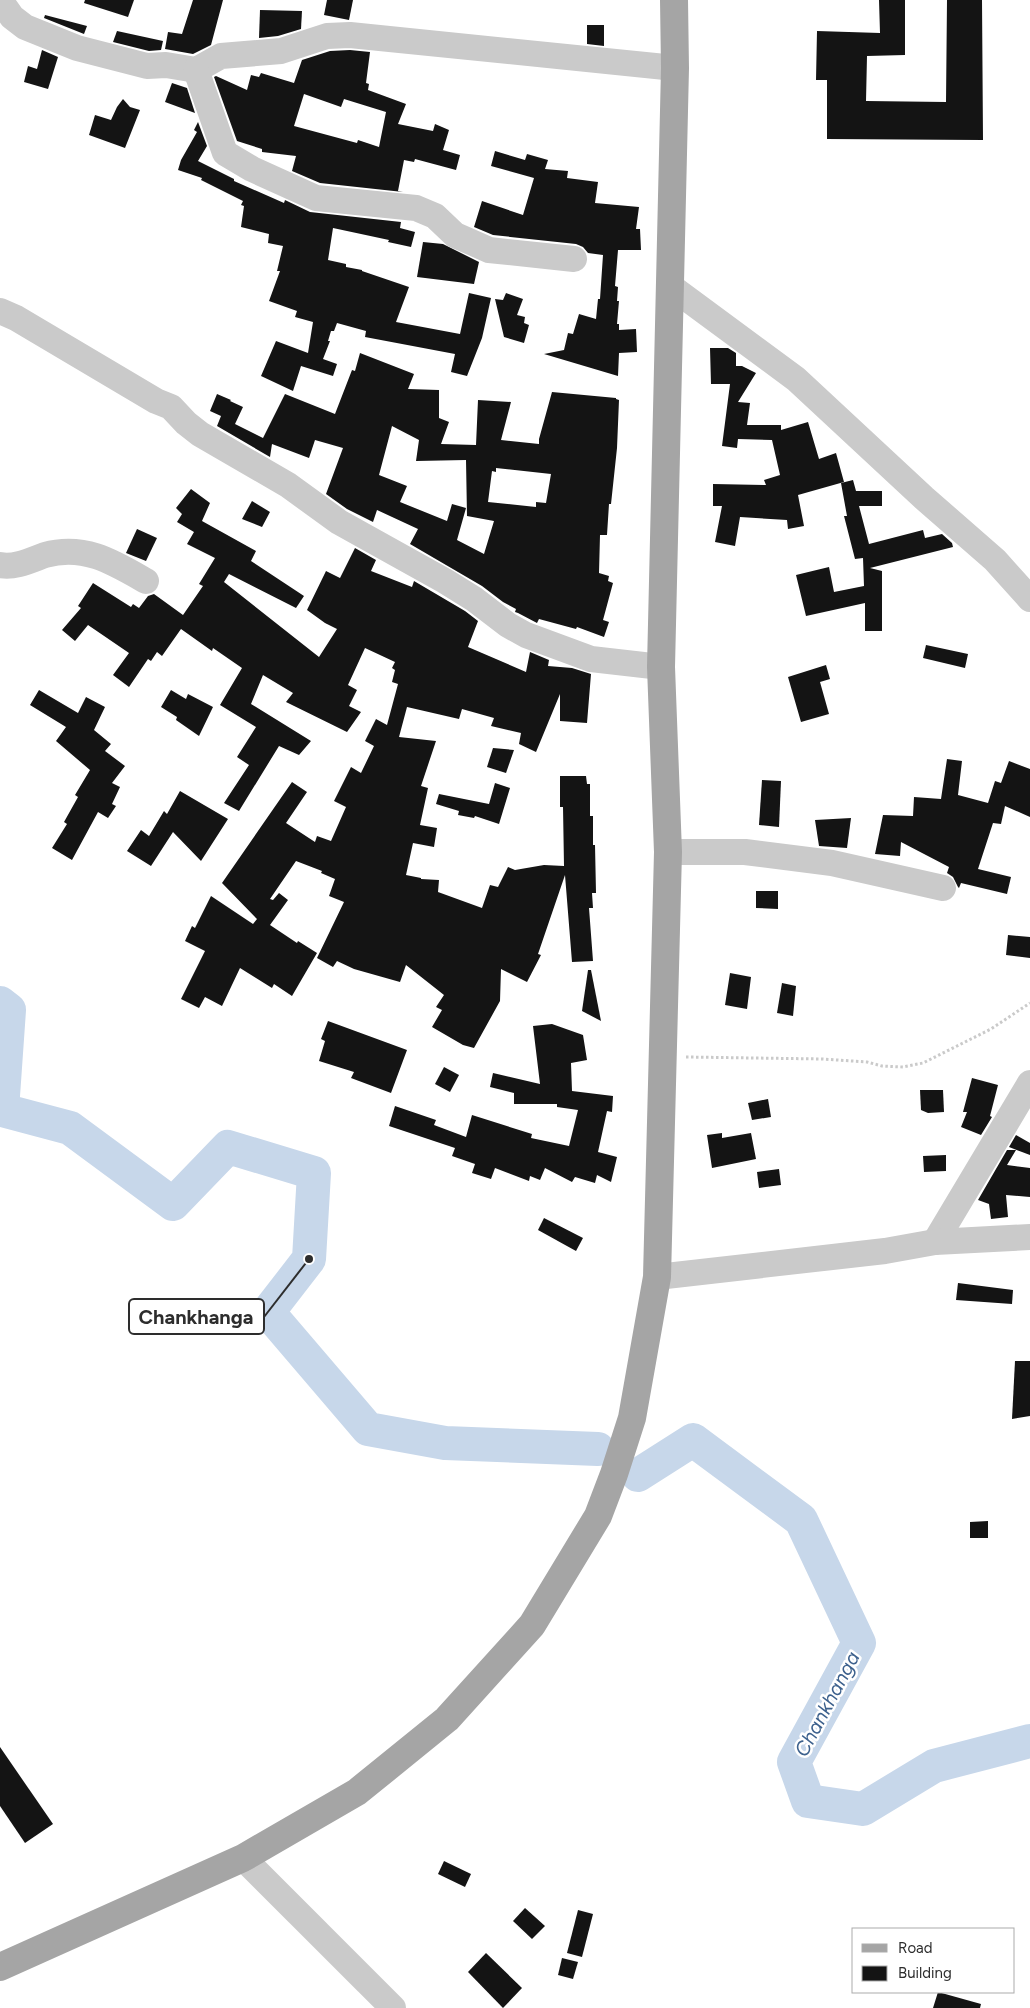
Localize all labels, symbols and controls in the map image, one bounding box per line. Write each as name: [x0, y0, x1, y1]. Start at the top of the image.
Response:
callout: Chankhanga: [129, 1299, 264, 1334]
text: Chankhanga: [139, 1305, 253, 1329]
water label: Chankhanga: [789, 1647, 865, 1761]
legend: [852, 1928, 1015, 1993]
text: Road: [898, 1939, 933, 1957]
text: Building: [898, 1964, 952, 1982]

